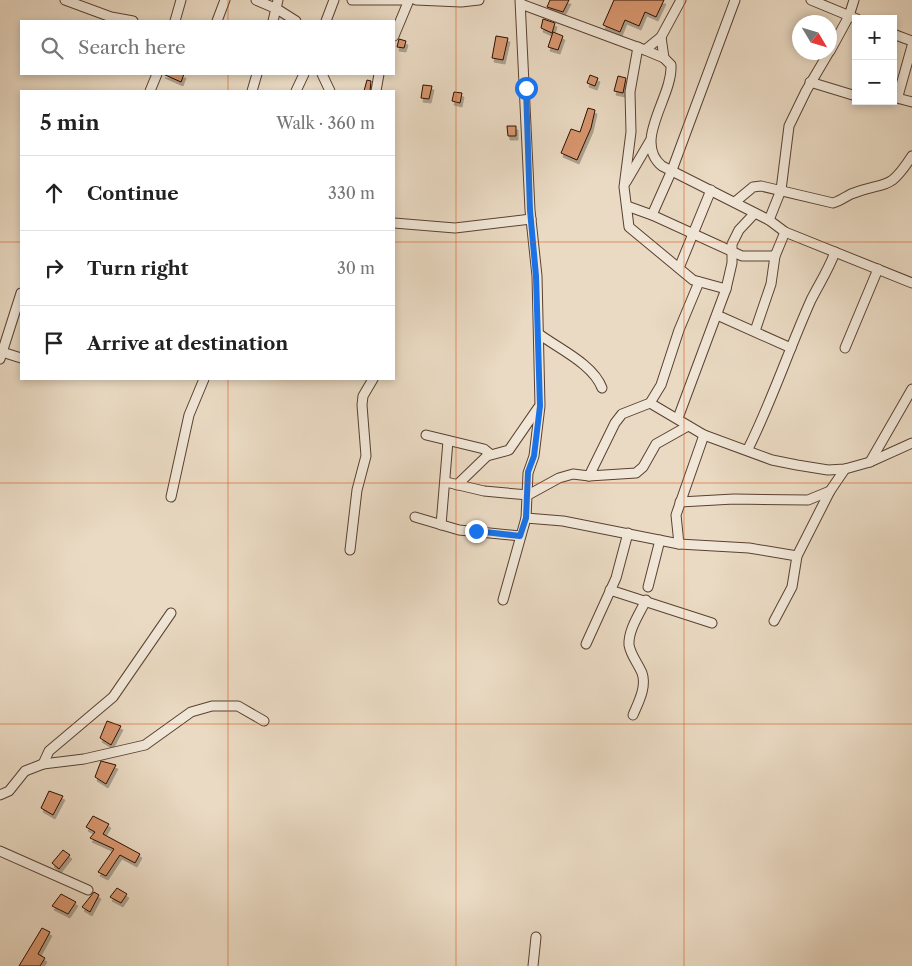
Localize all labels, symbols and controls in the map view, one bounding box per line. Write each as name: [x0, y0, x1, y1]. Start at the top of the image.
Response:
north arrow: [792, 15, 837, 60]
map controls: [852, 15, 897, 105]
button: +: [852, 15, 897, 60]
search box: [20, 20, 395, 75]
icon: search: [38, 34, 66, 62]
text: Search here: [78, 36, 186, 59]
button: −: [852, 60, 897, 105]
route start: [515, 77, 538, 100]
text: 5 min: [40, 110, 100, 135]
text: Walk · 360 m: [276, 113, 375, 133]
icon: ahead: [40, 179, 68, 207]
text: Continue: [87, 182, 179, 205]
text: 330 m: [328, 183, 375, 203]
icon: right: [40, 254, 68, 282]
text: Turn right: [87, 257, 188, 280]
text: 30 m: [337, 258, 375, 278]
icon: arrive: [40, 329, 68, 357]
text: Arrive at destination: [87, 332, 288, 355]
route end: [465, 520, 488, 543]

